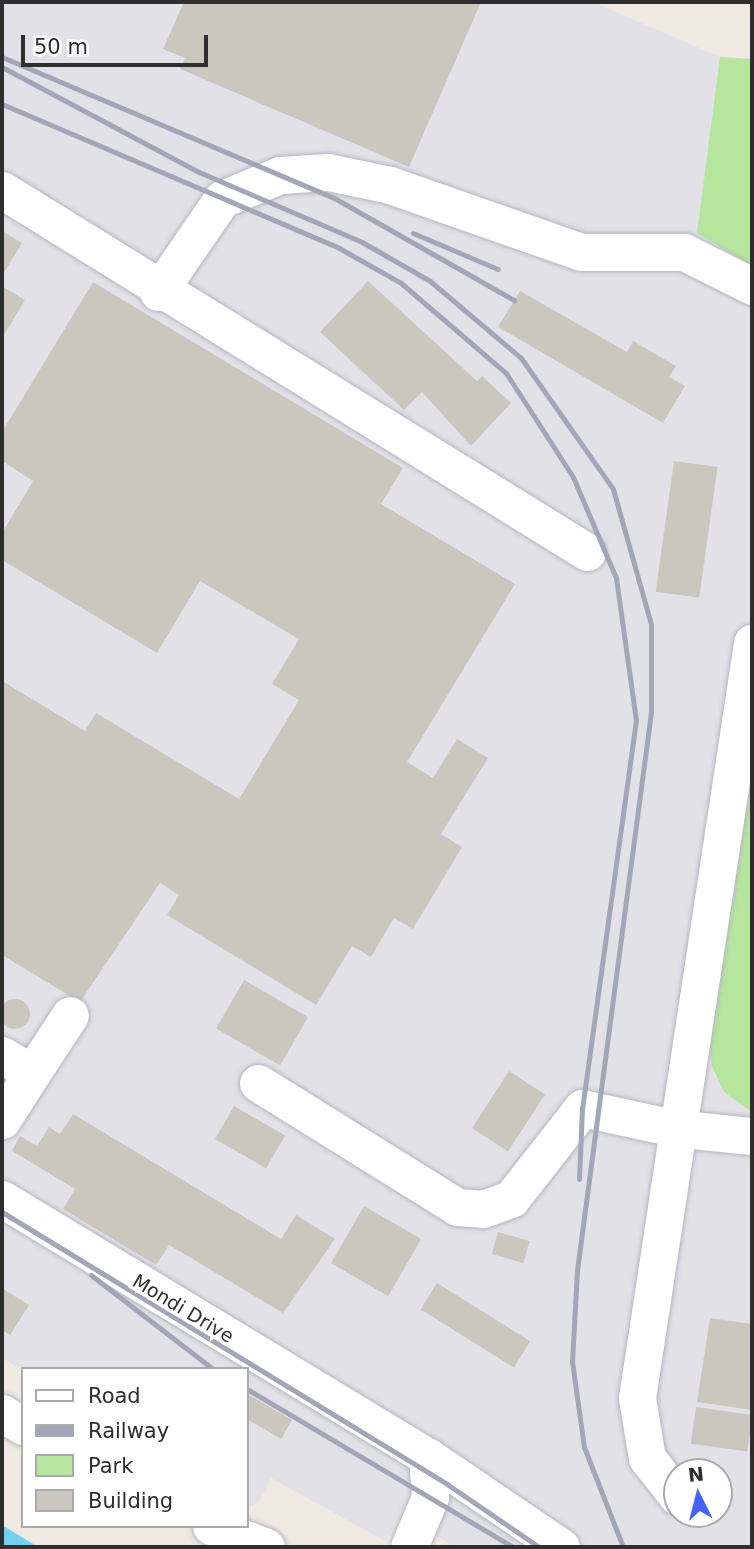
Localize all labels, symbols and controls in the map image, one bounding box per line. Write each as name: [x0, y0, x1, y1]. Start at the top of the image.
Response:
scale bar: [24, 21, 212, 65]
text: 50 m: [34, 35, 88, 59]
street label: Mondi Drive: [128, 1270, 238, 1348]
legend: [21, 1367, 248, 1528]
text: Road: [88, 1384, 141, 1408]
text: Railway: [88, 1419, 169, 1443]
text: Park: [88, 1454, 133, 1478]
north arrow: [663, 1458, 733, 1528]
text: N: [687, 1462, 705, 1486]
text: Building: [88, 1489, 173, 1513]

